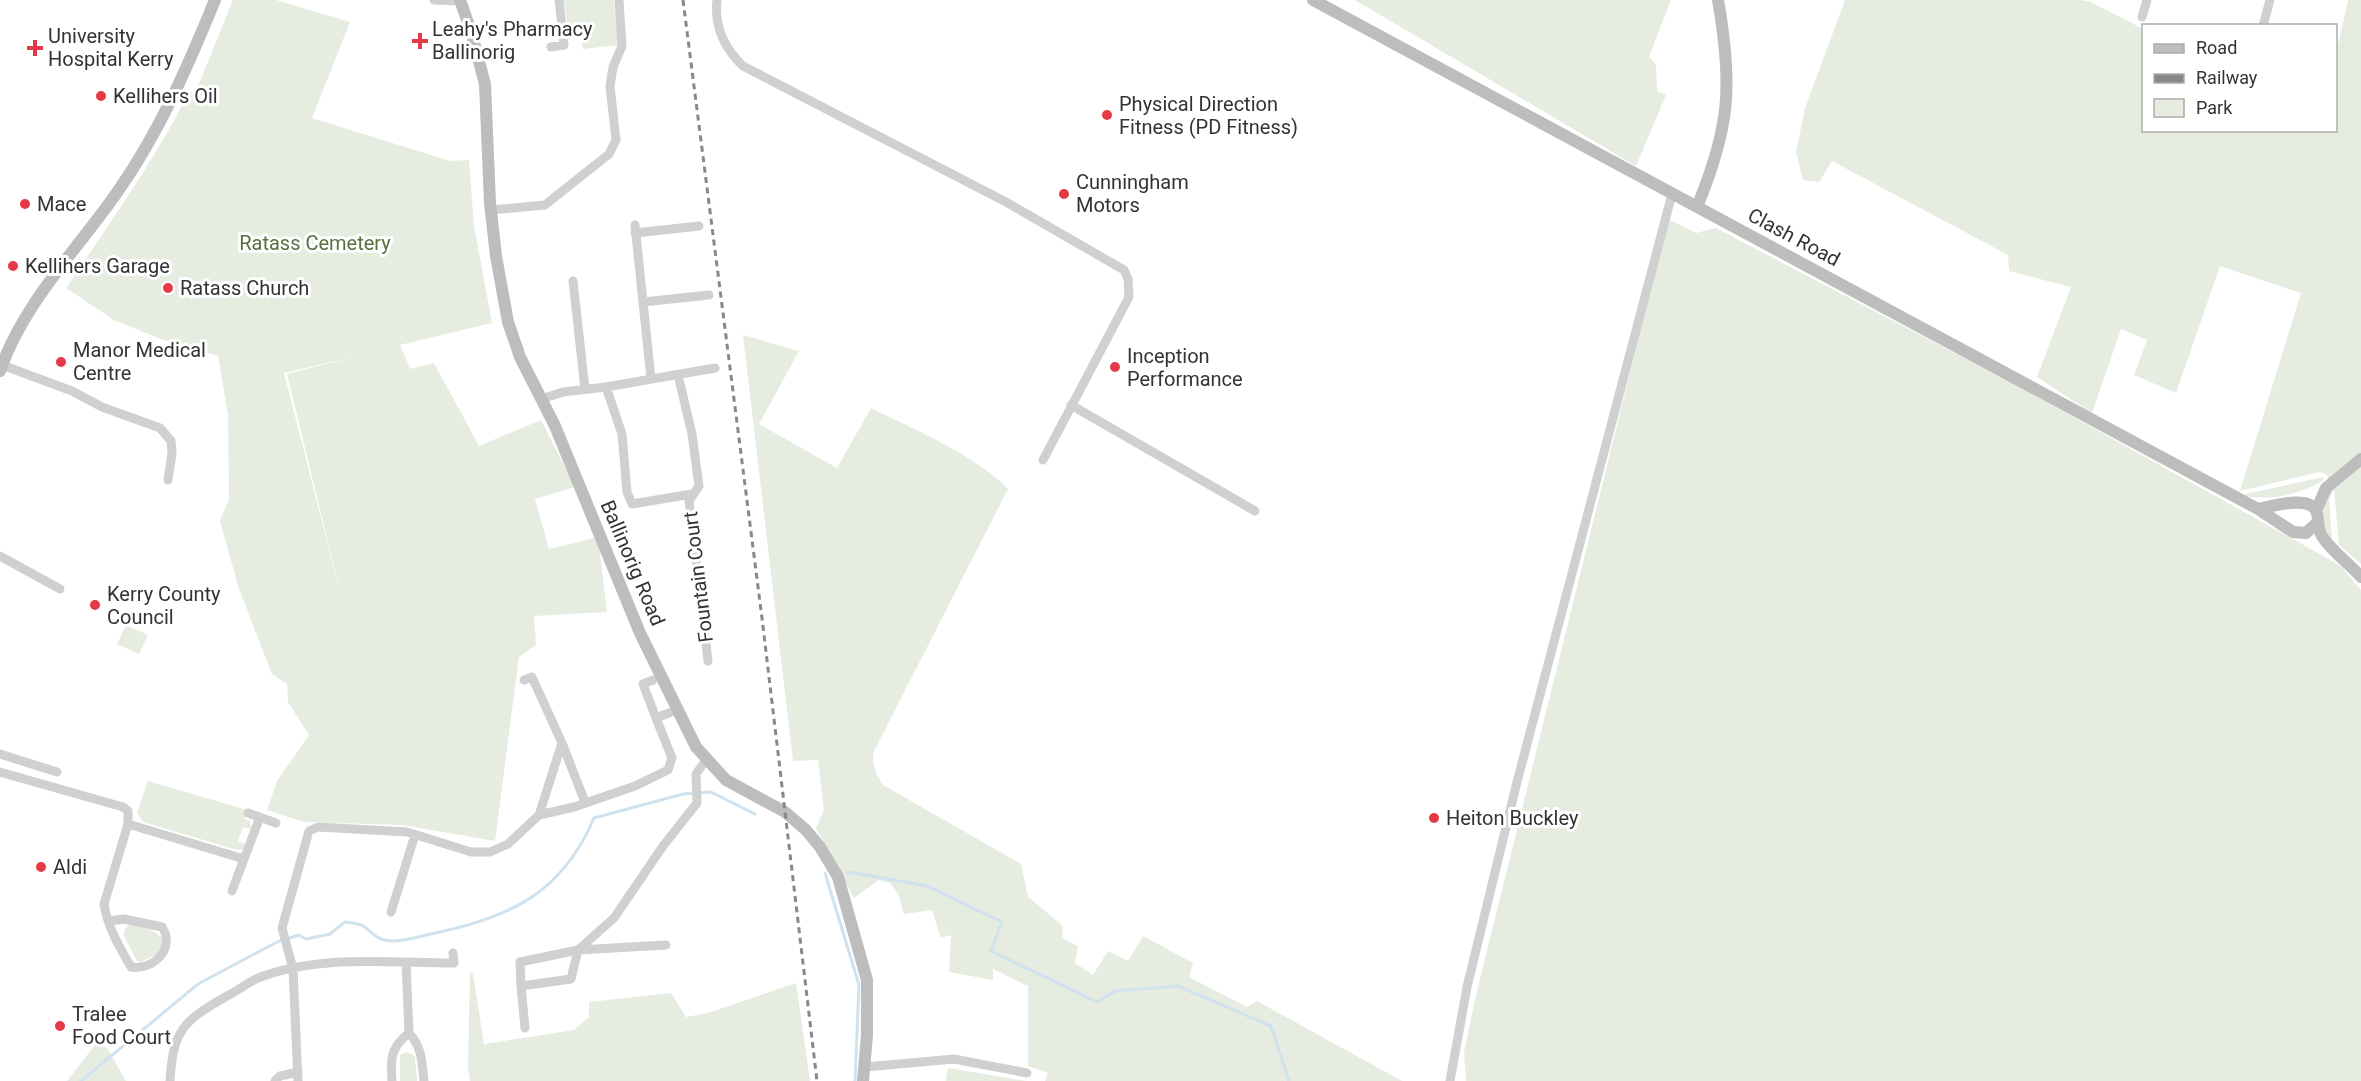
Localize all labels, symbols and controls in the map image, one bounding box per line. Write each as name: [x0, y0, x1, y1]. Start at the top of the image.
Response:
place label: Leahy's Pharmacy Ballinorig: [432, 17, 593, 64]
place label: University Hospital Kerry: [48, 24, 174, 71]
legend: [2142, 24, 2337, 132]
marker: Leahy's Pharmacy Ballinorig: [413, 34, 427, 48]
text: Road: [2196, 37, 2237, 58]
marker: University Hospital Kerry: [26, 39, 44, 57]
text: Railway: [2196, 67, 2258, 88]
place label: Kellihers Oil: [113, 84, 218, 108]
marker: Kellihers Oil: [94, 89, 108, 103]
place label: Physical Direction Fitness (PD Fitness): [1119, 92, 1298, 139]
text: Park: [2196, 97, 2233, 118]
marker: Physical Direction Fitness (PD Fitness): [1100, 108, 1114, 122]
place label: Cunningham Motors: [1076, 170, 1189, 217]
marker: Cunningham Motors: [1057, 187, 1071, 201]
place label: Mace: [37, 192, 86, 216]
marker: Mace: [18, 197, 32, 211]
street label: Clash Road: [1744, 203, 1844, 271]
park label: Ratass Cemetery: [239, 231, 391, 255]
place label: Kellihers Garage: [25, 254, 170, 278]
marker: Kellihers Garage: [6, 259, 20, 273]
place label: Ratass Church: [180, 276, 309, 300]
marker: Ratass Church: [161, 281, 175, 295]
place label: Manor Medical Centre: [73, 338, 206, 385]
place label: Inception Performance: [1127, 344, 1243, 391]
marker: Manor Medical Centre: [54, 355, 68, 369]
marker: Inception Performance: [1108, 360, 1122, 374]
street label: Ballinorig Road: [596, 497, 670, 629]
street label: Fountain Court: [678, 510, 718, 644]
place label: Kerry County Council: [107, 582, 221, 629]
marker: Kerry County Council: [88, 598, 102, 612]
place label: Heiton Buckley: [1446, 806, 1579, 830]
marker: Heiton Buckley: [1427, 811, 1441, 825]
place label: Aldi: [53, 855, 87, 879]
marker: Aldi: [34, 860, 48, 874]
place label: Tralee Food Court: [72, 1002, 171, 1049]
marker: Tralee Food Court: [53, 1019, 67, 1033]

